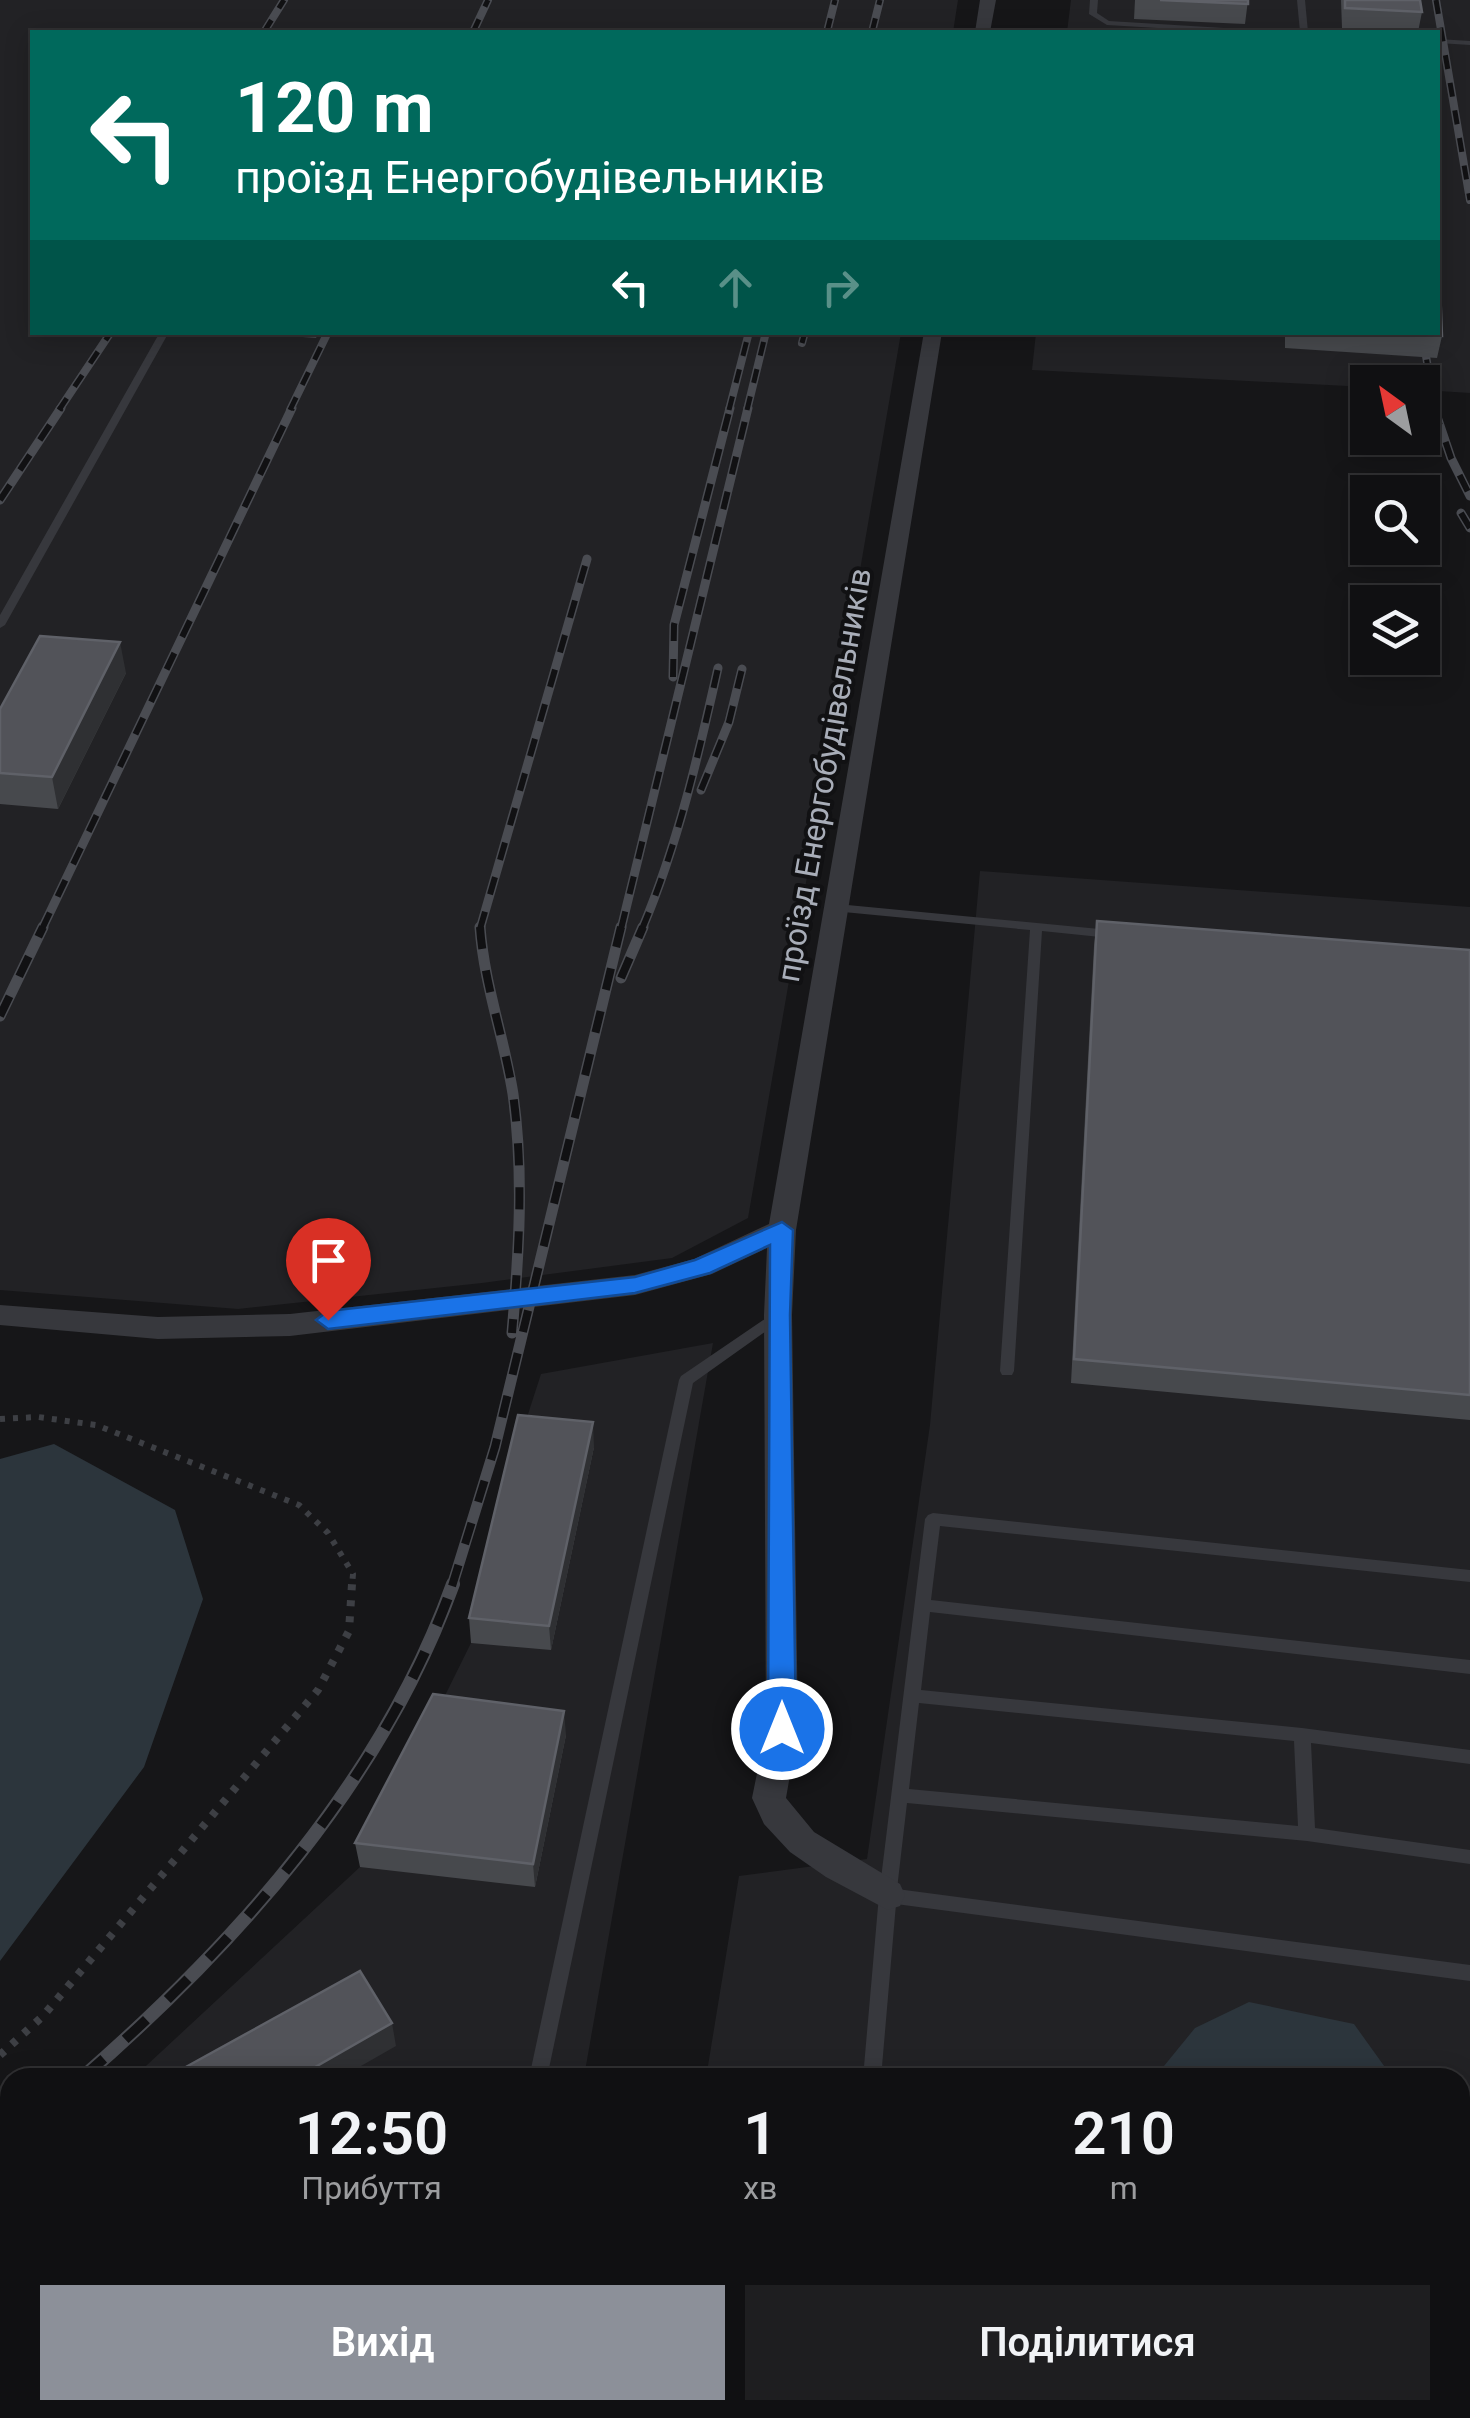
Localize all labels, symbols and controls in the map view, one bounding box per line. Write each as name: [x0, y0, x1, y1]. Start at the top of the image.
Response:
text: 120 m: [235, 67, 434, 149]
icon: left: [70, 70, 200, 200]
text: проїзд Енергобудівельників: [235, 151, 825, 204]
icon: left: [603, 260, 658, 315]
icon: ahead: [708, 260, 763, 315]
icon: right: [813, 260, 868, 315]
north arrow: [1350, 365, 1440, 455]
map controls: [1350, 365, 1440, 675]
button: search: [1350, 475, 1440, 565]
street label: проїзд Енергобудівельників: [769, 565, 879, 985]
button: layers: [1350, 585, 1440, 675]
pin: [286, 1218, 371, 1321]
icon: arrive: [301, 1233, 356, 1288]
position arrow: [730, 1677, 834, 1781]
text: 12:50: [295, 2098, 448, 2169]
text: 1: [743, 2098, 777, 2169]
text: 210: [1072, 2098, 1175, 2169]
text: Прибуття: [301, 2169, 442, 2207]
text: хв: [743, 2169, 777, 2207]
text: m: [1110, 2169, 1138, 2207]
button: Вихід: [40, 2285, 725, 2400]
button: Поділитися: [745, 2285, 1430, 2400]

